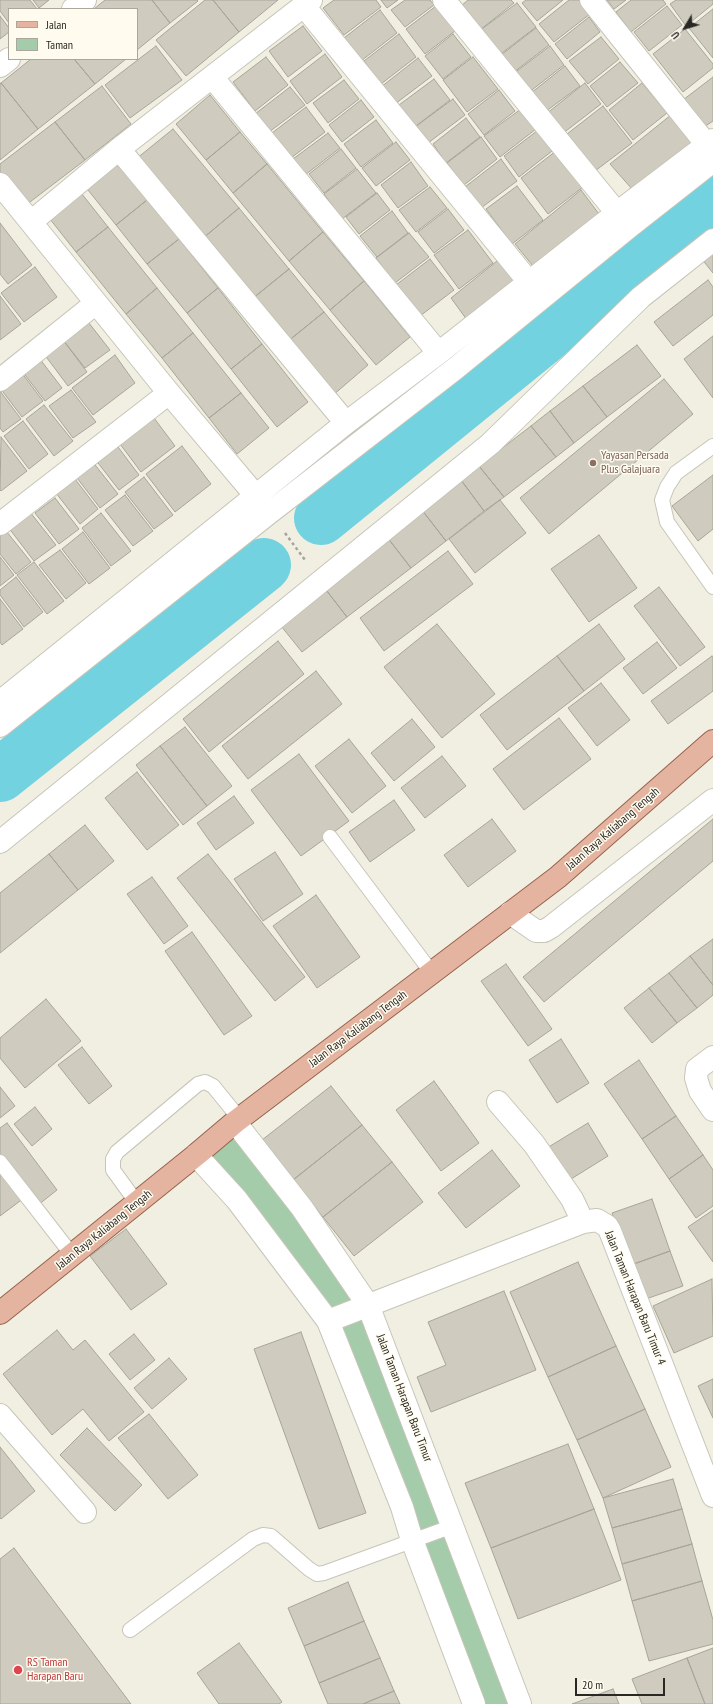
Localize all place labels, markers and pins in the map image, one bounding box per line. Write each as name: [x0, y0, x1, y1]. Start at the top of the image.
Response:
place label: Yayasan Persada Plus Galajuara: [601, 449, 669, 477]
marker: Yayasan Persada Plus Galajuara: [588, 458, 598, 468]
place label: RS Taman Harapan Baru: [27, 1656, 83, 1684]
marker: RS Taman Harapan Baru: [12, 1664, 24, 1676]

